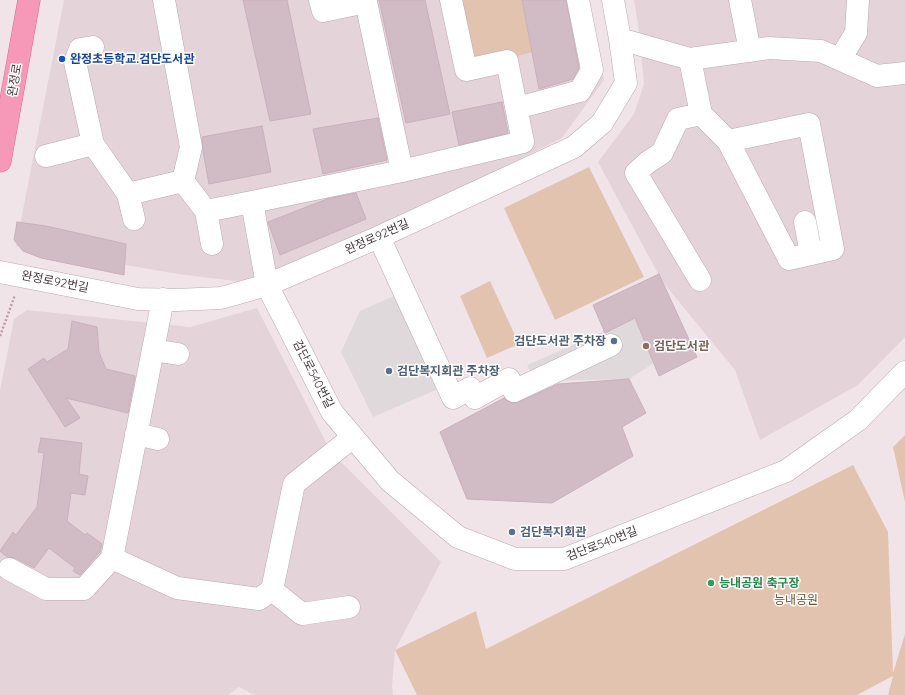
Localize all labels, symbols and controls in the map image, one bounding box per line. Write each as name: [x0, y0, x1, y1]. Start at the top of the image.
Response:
place label: 완정초등학교.검단도서관: [70, 52, 194, 66]
marker: 완정초등학교.검단도서관: [57, 54, 67, 64]
street label: 완정로: [5, 62, 25, 98]
street label: 완정로92번길: [343, 216, 411, 258]
street label: 완정로92번길: [20, 268, 90, 296]
place label: 검단도서관 주차장: [514, 334, 606, 348]
marker: 검단도서관 주차장: [609, 336, 619, 346]
street label: 검단로540번길: [290, 337, 336, 411]
place label: 검단도서관: [654, 339, 709, 353]
marker: 검단도서관: [641, 341, 651, 351]
place label: 검단복지회관 주차장: [397, 364, 500, 378]
marker: 검단복지회관 주차장: [384, 366, 394, 376]
street label: 검단로540번길: [564, 524, 640, 564]
place label: 검단복지회관: [520, 525, 586, 539]
marker: 검단복지회관: [507, 527, 517, 537]
place label: 능내공원 축구장: [719, 576, 800, 590]
marker: 능내공원 축구장: [706, 578, 716, 588]
park label: 능내공원: [774, 593, 818, 607]

